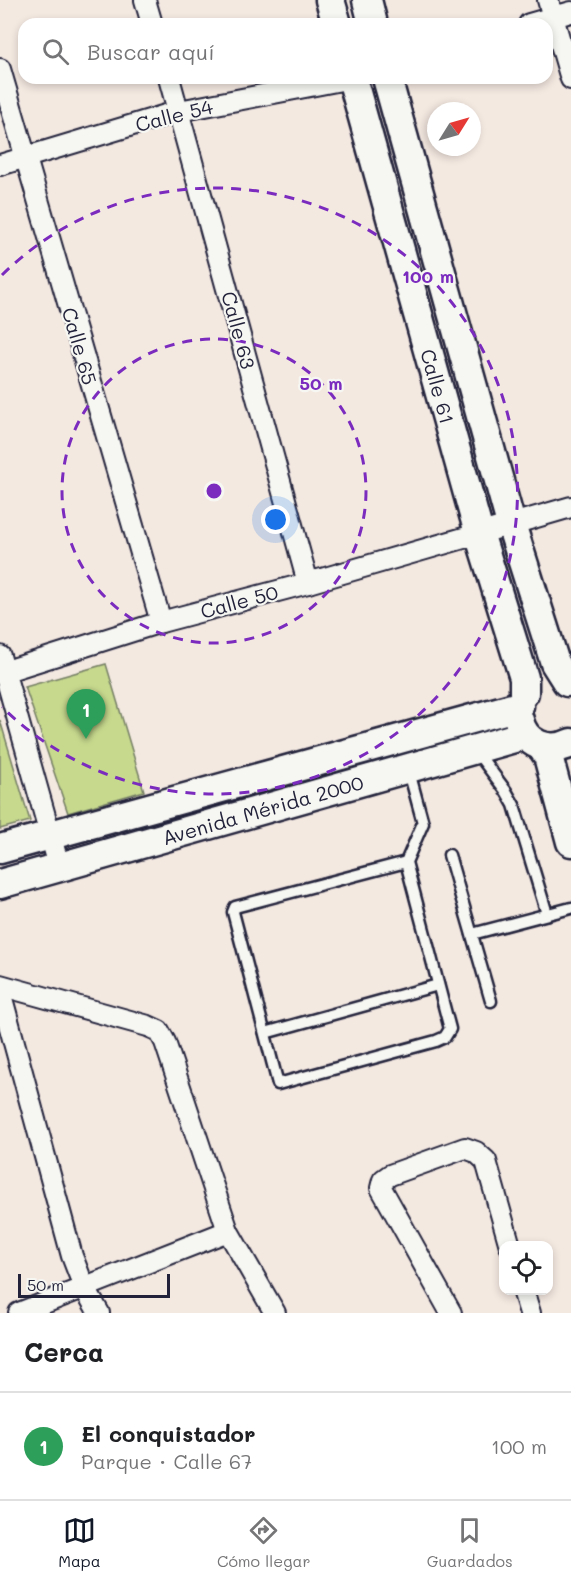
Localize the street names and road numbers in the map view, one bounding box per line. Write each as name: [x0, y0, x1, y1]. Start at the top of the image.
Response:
street label: Calle 54: [133, 93, 216, 137]
street label: Calle 63: [216, 288, 262, 372]
street label: Calle 65: [57, 304, 103, 388]
street label: Calle 61: [415, 346, 461, 427]
street label: Calle 50: [197, 578, 281, 624]
street label: Avenida Mérida 2000: [159, 769, 366, 850]

